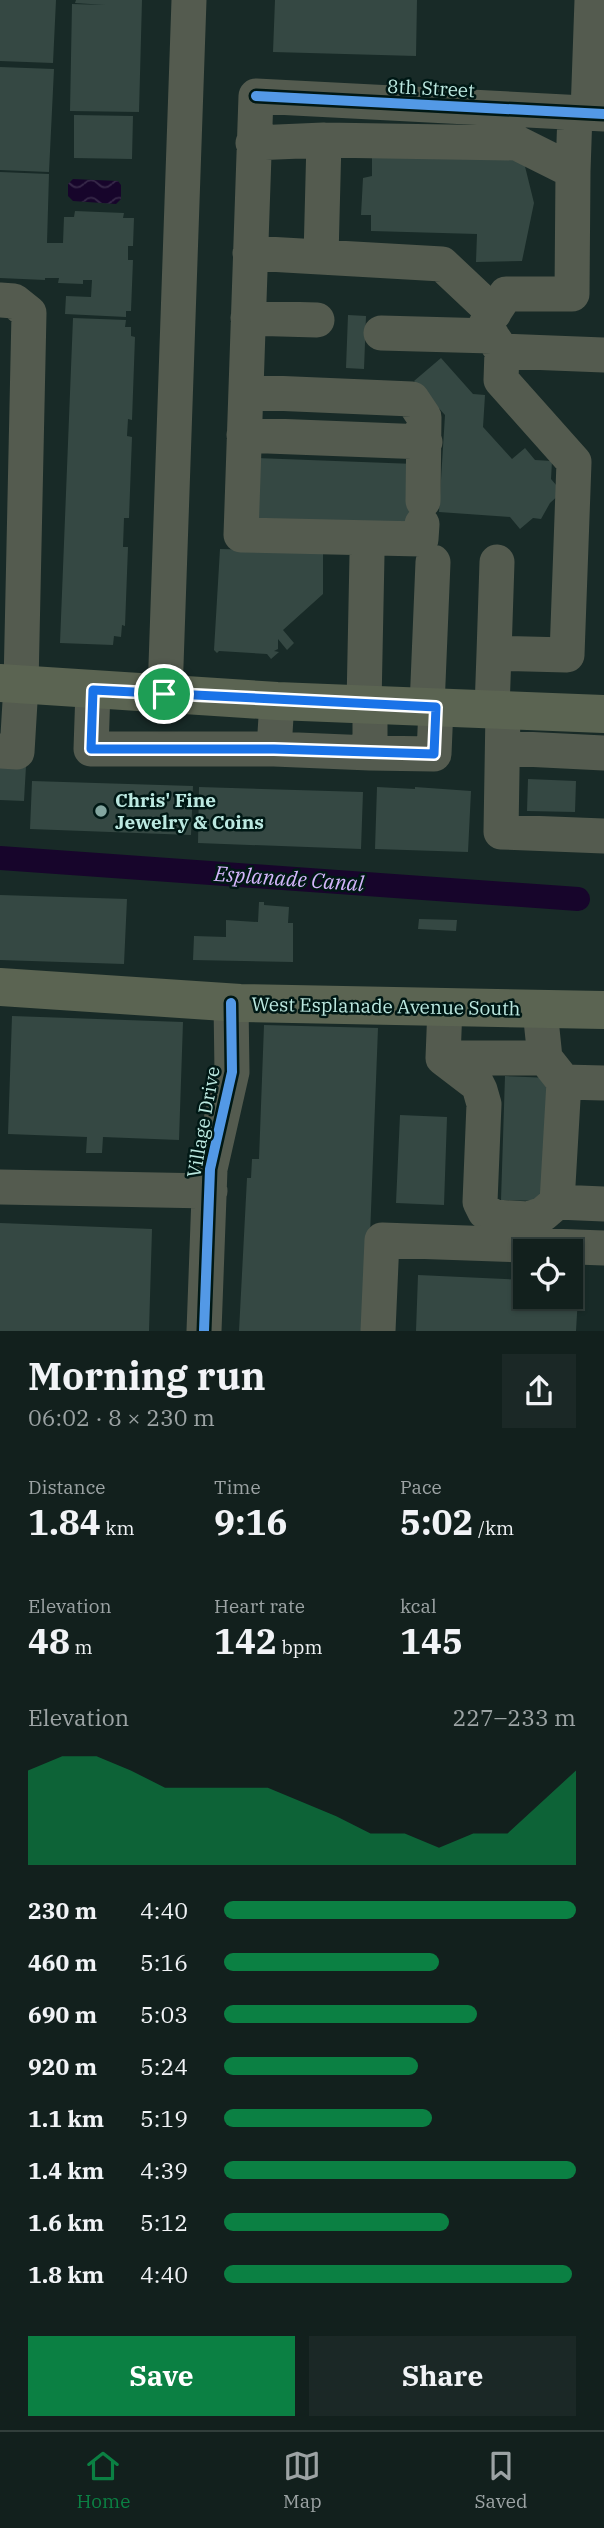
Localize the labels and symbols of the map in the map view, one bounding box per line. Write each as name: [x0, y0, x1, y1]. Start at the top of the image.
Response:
street label: 8th Street: [387, 74, 476, 102]
pin: [134, 664, 194, 724]
place label: Chris' Fine Jewelry & Coins: [115, 788, 264, 834]
marker: Chris' Fine Jewelry & Coins: [93, 803, 109, 819]
water label: Esplanade Canal: [212, 859, 366, 897]
street label: West Esplanade Avenue South: [251, 992, 521, 1020]
street label: Village Drive: [181, 1064, 225, 1180]

